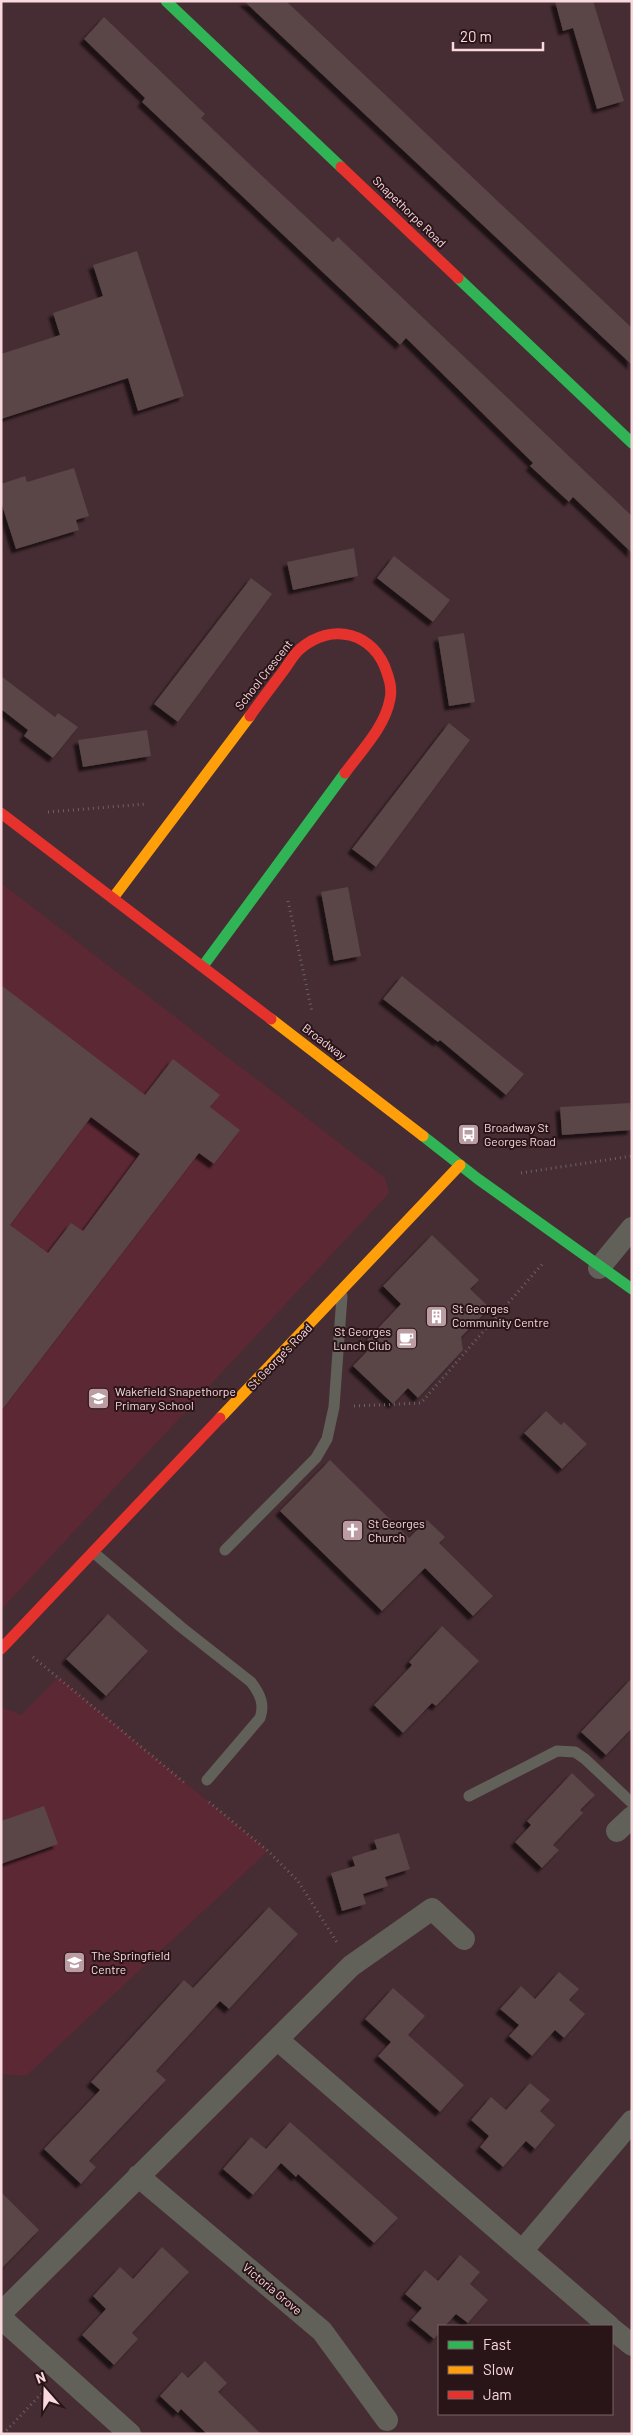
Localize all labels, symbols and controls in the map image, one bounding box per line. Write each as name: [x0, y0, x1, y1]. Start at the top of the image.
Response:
scale bar: [453, 20, 543, 52]
text: 20 m: [460, 27, 492, 45]
street label: Snapethorpe Road: [370, 173, 449, 250]
street label: School Crescent: [232, 637, 295, 712]
street label: Broadway: [300, 1020, 350, 1062]
place label: Broadway St Georges Road: [484, 1120, 556, 1148]
bus stop icon: Broadway St Georges Road: [456, 1123, 480, 1147]
place label: St Georges Community Centre: [452, 1301, 549, 1329]
building icon: St Georges Community Centre: [424, 1304, 448, 1328]
street label: St George's Road: [244, 1320, 314, 1392]
place label: St Georges Lunch Club: [333, 1324, 391, 1352]
cafe icon: St Georges Lunch Club: [395, 1327, 419, 1351]
place label: Wakefield Snapethorpe Primary School: [115, 1384, 236, 1412]
school or university icon: Wakefield Snapethorpe Primary School: [87, 1387, 111, 1411]
place label: St Georges Church: [368, 1516, 425, 1544]
church icon: St Georges Church: [340, 1519, 364, 1543]
place label: The Springfield Centre: [91, 1948, 170, 1976]
school or university icon: The Springfield Centre: [63, 1951, 87, 1975]
street label: Victoria Grove: [240, 2259, 305, 2317]
legend: [438, 2325, 613, 2415]
text: Fast: [483, 2335, 511, 2353]
text: Slow: [483, 2360, 514, 2378]
north arrow: [20, 2365, 70, 2415]
text: N: [33, 2368, 48, 2387]
text: Jam: [483, 2385, 512, 2403]

